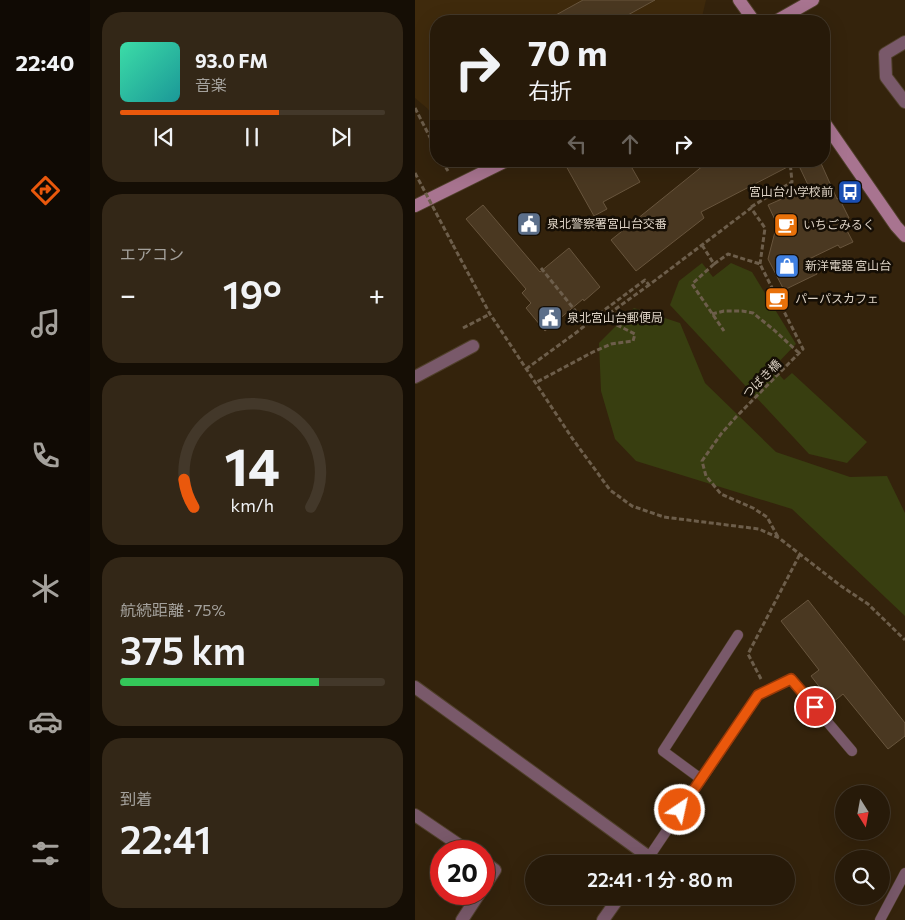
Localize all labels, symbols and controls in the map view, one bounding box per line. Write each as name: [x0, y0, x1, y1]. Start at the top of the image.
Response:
text: 70 m: [528, 30, 608, 73]
icon: right: [445, 35, 510, 100]
text: 22:40: [16, 49, 74, 76]
text: 93.0 FM: [195, 49, 268, 72]
text: 音楽: [195, 75, 227, 94]
text: 右折: [528, 77, 572, 104]
icon: previous: [150, 123, 178, 151]
icon: pause: [238, 123, 266, 151]
icon: next: [327, 123, 355, 151]
icon: left: [563, 130, 591, 158]
icon: ahead: [616, 130, 644, 158]
icon: right: [669, 130, 697, 158]
icon: directions: [28, 173, 63, 208]
bus stop icon: 宮山台小学校前: [837, 179, 863, 205]
place label: 宮山台小学校前: [749, 184, 833, 198]
public building icon: 泉北警察署宮山台交番: [516, 211, 542, 237]
cafe icon: いちごみるく: [773, 212, 799, 238]
place label: 泉北警察署宮山台交番: [547, 216, 667, 230]
place label: いちごみるく: [803, 217, 875, 231]
text: エアコン: [120, 244, 184, 263]
shop icon: 新洋電器 宮山台: [774, 253, 800, 279]
place label: 新洋電器 宮山台: [805, 258, 891, 272]
text: 19°: [223, 270, 282, 317]
text: −: [120, 277, 136, 311]
text: +: [369, 277, 385, 311]
cafe icon: パーパスカフェ: [764, 286, 790, 312]
place label: パーパスカフェ: [795, 291, 879, 305]
public building icon: 泉北宮山台郵便局: [537, 305, 563, 331]
icon: music: [28, 306, 63, 341]
place label: 泉北宮山台郵便局: [567, 310, 663, 324]
street label: つばき橋: [739, 356, 783, 400]
text: 14: [225, 433, 280, 497]
icon: phone: [28, 438, 63, 473]
text: km/h: [231, 494, 274, 516]
icon: climate: [28, 571, 63, 606]
text: 航続距離 · 75%: [120, 600, 226, 619]
text: 375 km: [120, 626, 246, 673]
pin: [794, 686, 836, 728]
icon: arrive: [801, 693, 829, 721]
icon: car: [28, 704, 63, 739]
position arrow: [653, 783, 705, 835]
north arrow: [835, 785, 890, 840]
map controls: [835, 785, 890, 905]
text: 到着: [120, 789, 152, 808]
text: 22:41: [120, 815, 211, 862]
icon: filters: [28, 836, 63, 871]
speed limit sign: 20: [430, 840, 495, 905]
button: search: [835, 850, 890, 905]
text: 22:41 · 1 分 · 80 m: [587, 868, 733, 891]

